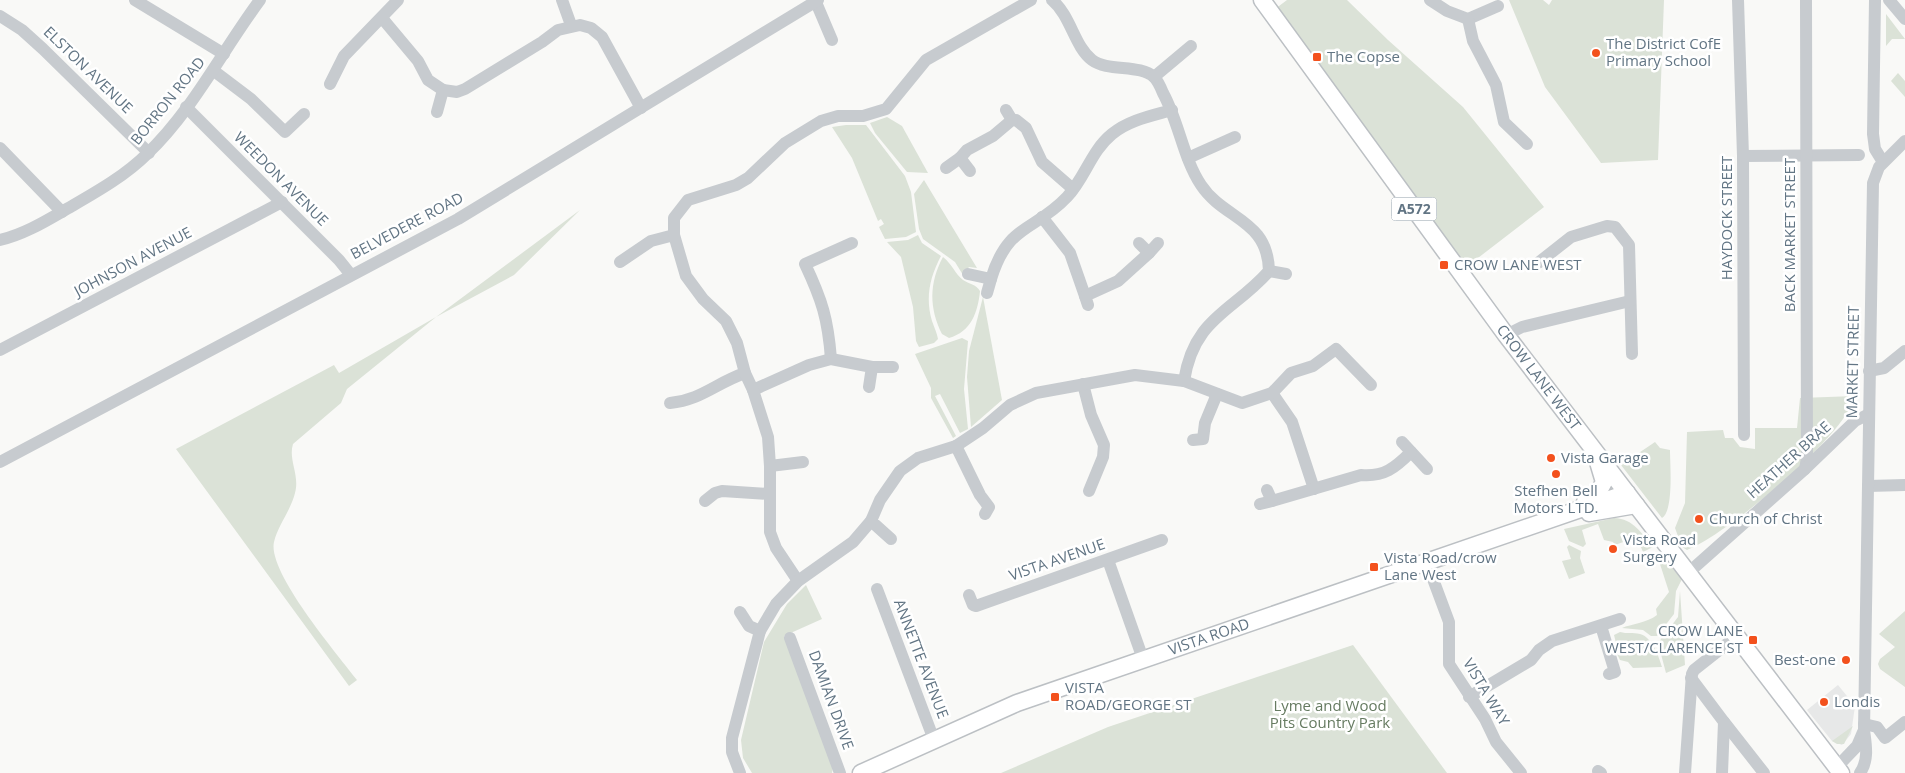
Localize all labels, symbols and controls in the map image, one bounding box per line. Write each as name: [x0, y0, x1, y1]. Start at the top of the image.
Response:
street label: ELSTON AVENUE: [40, 22, 138, 117]
place label: The District CofE Primary School: [1606, 33, 1721, 70]
place label: The Copse: [1327, 46, 1400, 66]
marker: The District CofE Primary School: [1590, 47, 1602, 59]
marker: The Copse: [1311, 51, 1323, 63]
street label: BORRON ROAD: [125, 52, 209, 149]
street label: WEEDON AVENUE: [230, 127, 333, 230]
street label: HAYDOCK STREET: [1716, 155, 1736, 280]
street label: BACK MARKET STREET: [1779, 157, 1799, 312]
street label: BELVEDERE ROAD: [347, 187, 466, 263]
road number: A572: [1392, 198, 1436, 220]
street label: JOHNSON AVENUE: [68, 222, 195, 302]
place label: CROW LANE WEST: [1454, 254, 1582, 274]
marker: CROW LANE WEST: [1438, 259, 1450, 271]
street label: MARKET STREET: [1841, 305, 1863, 418]
street label: CROW LANE WEST: [1493, 320, 1587, 434]
street label: HEATHER BRAE: [1742, 416, 1835, 502]
place label: Vista Garage: [1561, 447, 1649, 467]
marker: Vista Garage: [1545, 452, 1557, 464]
marker: Stefhen Bell Motors LTD.: [1550, 468, 1562, 480]
place label: Stefhen Bell Motors LTD.: [1514, 480, 1598, 517]
place label: Church of Christ: [1709, 508, 1822, 528]
marker: Church of Christ: [1693, 513, 1705, 525]
place label: Vista Road Surgery: [1623, 529, 1696, 566]
street label: VISTA AVENUE: [1006, 533, 1107, 585]
marker: Vista Road Surgery: [1607, 543, 1619, 555]
place label: Vista Road/crow Lane West: [1384, 547, 1497, 584]
marker: Vista Road/crow Lane West: [1368, 561, 1380, 573]
street label: ANNETTE AVENUE: [890, 596, 954, 721]
street label: VISTA ROAD: [1165, 613, 1252, 659]
place label: CROW LANE WEST/CLARENCE ST: [1605, 620, 1744, 657]
marker: CROW LANE WEST/CLARENCE ST: [1747, 634, 1759, 646]
street label: DAMIAN DRIVE: [805, 647, 859, 752]
place label: Best-one: [1774, 649, 1836, 669]
street label: VISTA WAY: [1459, 654, 1515, 729]
marker: Best-one: [1840, 654, 1852, 666]
place label: VISTA ROAD/GEORGE ST: [1065, 677, 1192, 714]
marker: VISTA ROAD/GEORGE ST: [1049, 691, 1061, 703]
place label: Londis: [1834, 691, 1880, 711]
park label: Lyme and Wood Pits Country Park: [1270, 695, 1390, 732]
marker: Londis: [1818, 696, 1830, 708]

